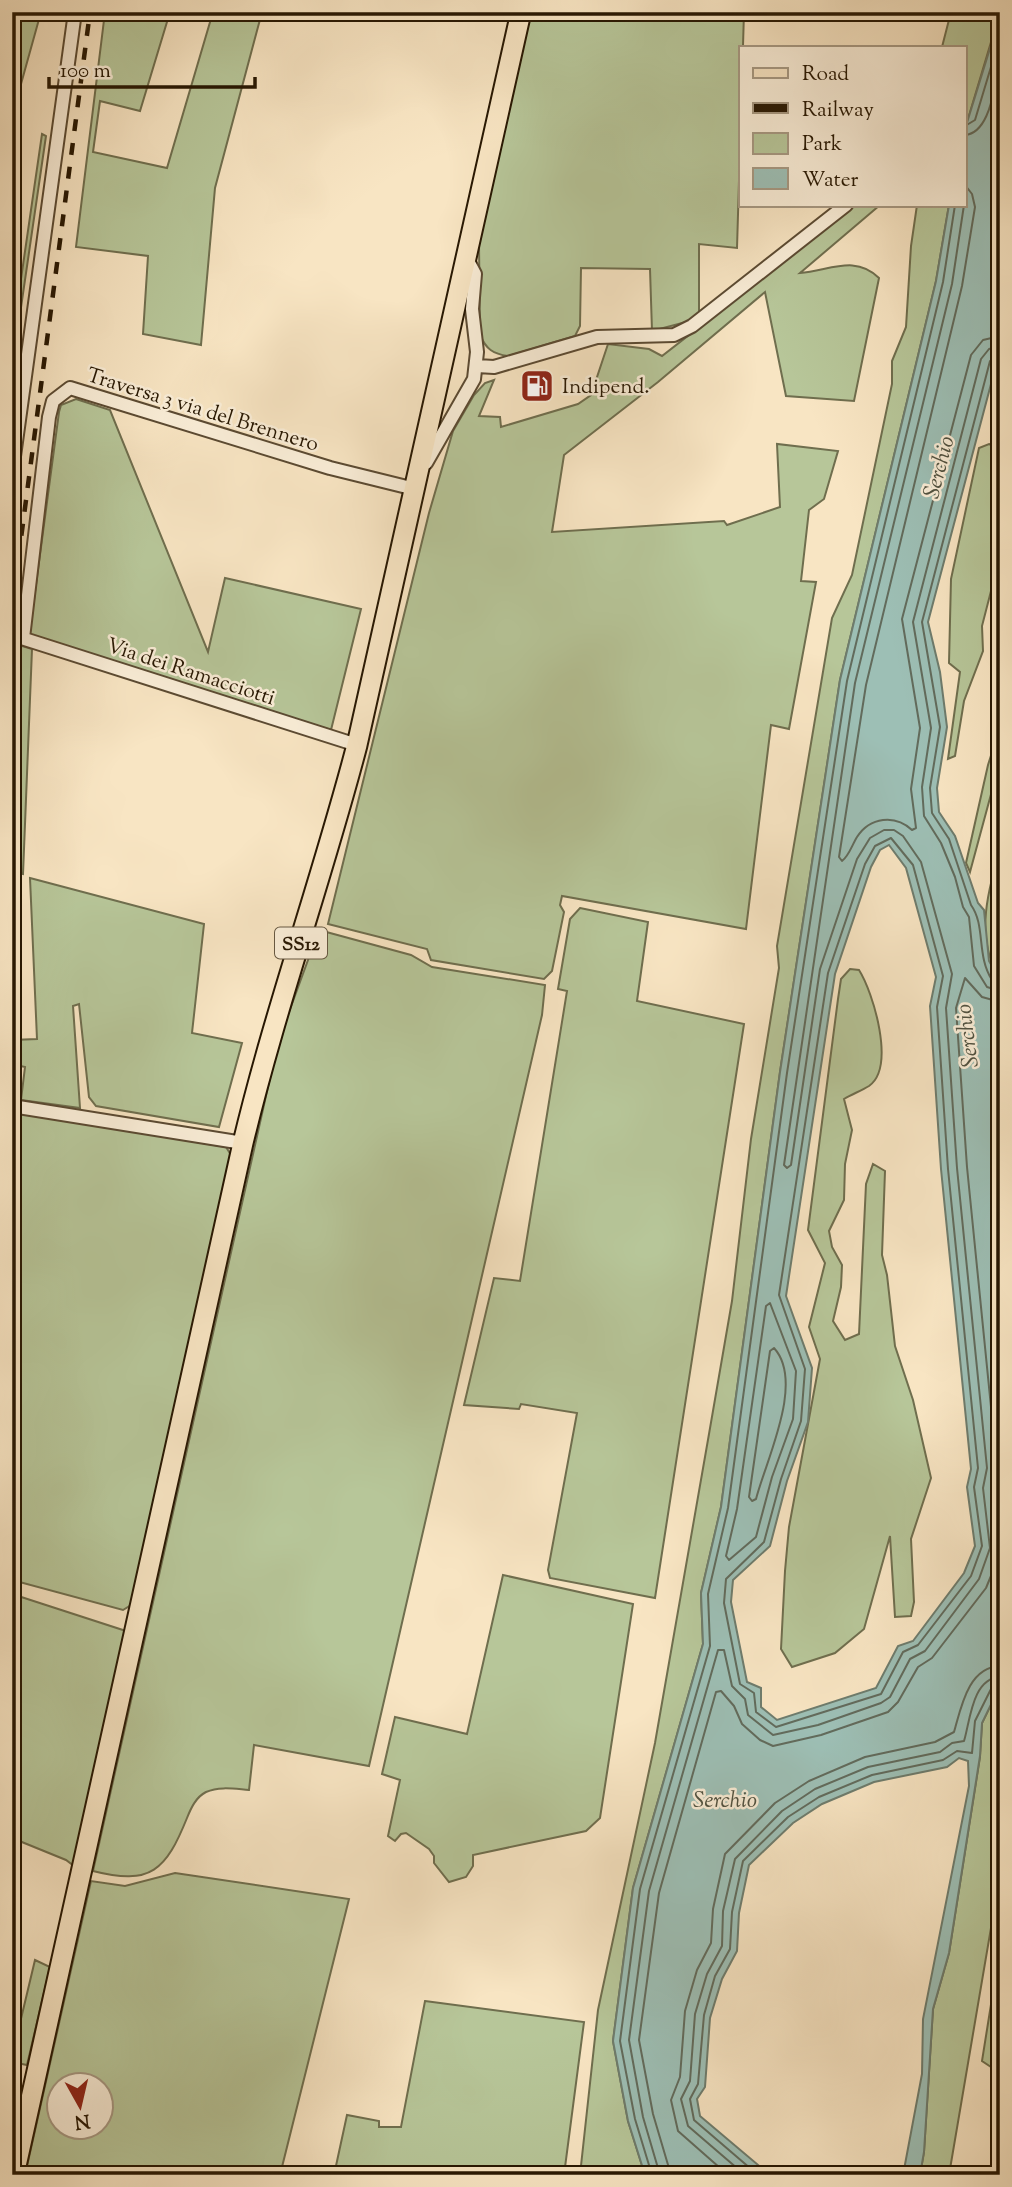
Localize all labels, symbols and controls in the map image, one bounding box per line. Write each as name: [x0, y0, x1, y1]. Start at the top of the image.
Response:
scale bar: [49, 46, 256, 90]
legend: [739, 46, 967, 206]
text: 100 m: [60, 57, 111, 87]
text: Road: [802, 60, 849, 90]
text: Railway: [802, 96, 874, 126]
text: Park: [802, 130, 843, 160]
text: Water: [802, 166, 859, 196]
street label: Traversa 3 via del Brennero: [83, 361, 322, 460]
fuel station icon: Indipend.: [518, 367, 556, 405]
place label: Indipend.: [562, 373, 650, 403]
water label: Serchio: [916, 433, 965, 503]
street label: Via dei Ramacciotti: [102, 631, 279, 714]
road number: SS12: [275, 928, 327, 959]
water label: Serchio: [948, 1002, 989, 1069]
water label: Serchio: [693, 1785, 757, 1818]
north arrow: [46, 2072, 116, 2142]
text: N: [73, 2106, 91, 2135]

